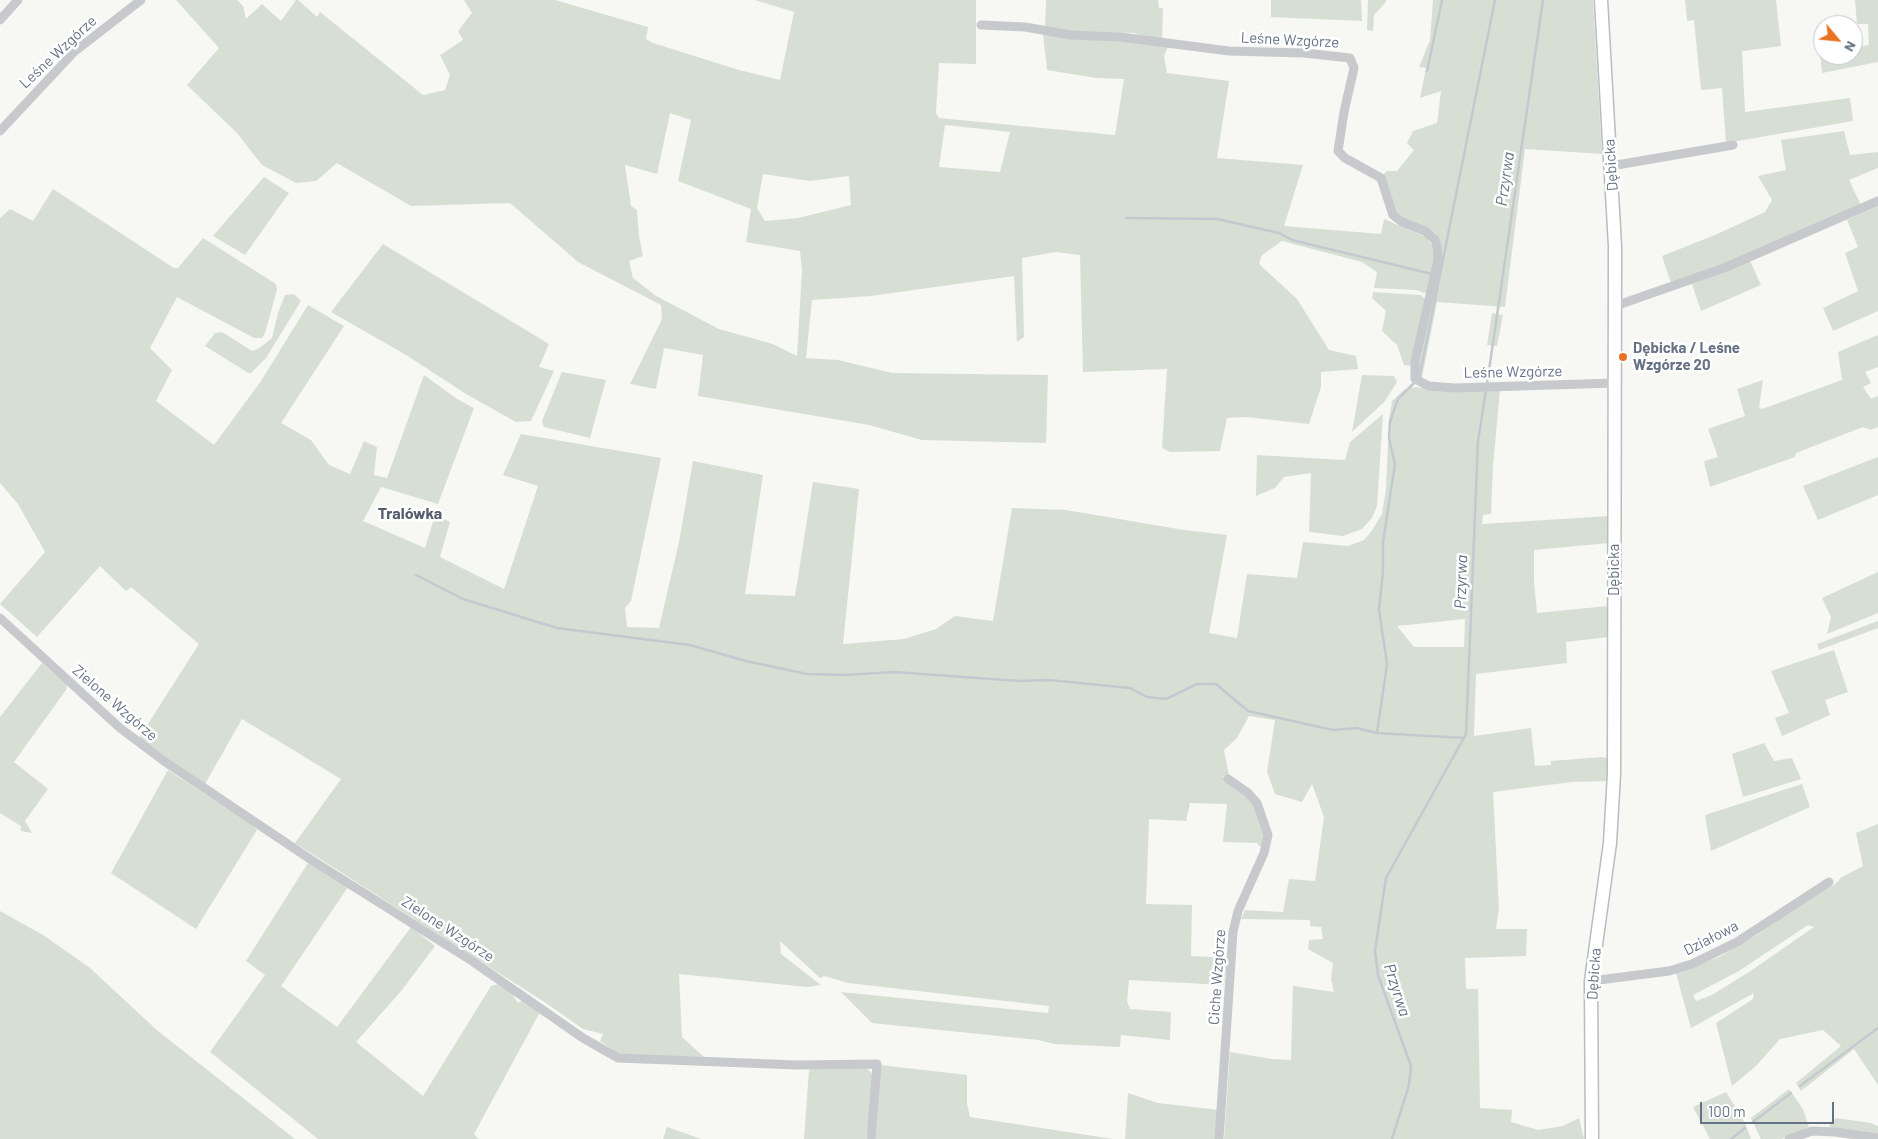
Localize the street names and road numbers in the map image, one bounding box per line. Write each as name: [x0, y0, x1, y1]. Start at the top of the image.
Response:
street label: Leśne Wzgórze: [16, 12, 100, 92]
street label: Leśne Wzgórze: [1240, 28, 1340, 52]
street label: Dębicka: [1600, 138, 1622, 192]
street label: Leśne Wzgórze: [1464, 362, 1562, 382]
street label: Dębicka: [1605, 544, 1623, 596]
street label: Zielone Wzgórze: [69, 661, 161, 745]
street label: Zielone Wzgórze: [398, 892, 498, 966]
street label: Działowa: [1681, 917, 1741, 959]
street label: Ciche Wzgórze: [1205, 929, 1229, 1025]
street label: Dębicka: [1583, 947, 1605, 1001]

